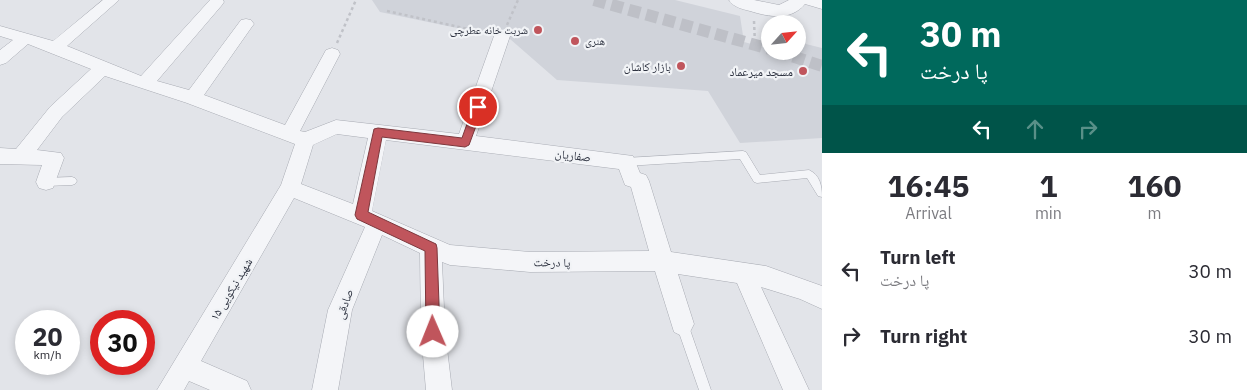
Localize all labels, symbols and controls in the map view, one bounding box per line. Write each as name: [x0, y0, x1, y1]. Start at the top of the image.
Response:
text: 30 m: [920, 11, 1002, 57]
north arrow: [761, 15, 806, 60]
map controls: [761, 15, 806, 60]
icon: left: [837, 20, 902, 85]
place label: شربت خانه عطرچی: [450, 23, 528, 37]
marker: شربت خانه عطرچی: [532, 24, 544, 36]
place label: هنری: [585, 34, 605, 48]
marker: هنری: [569, 35, 581, 47]
text: پا درخت: [920, 56, 988, 85]
place label: بازار کاشان: [624, 59, 671, 74]
marker: بازار کاشان: [675, 60, 687, 72]
place label: مسجد میرعماد: [729, 64, 793, 79]
marker: مسجد میرعماد: [797, 65, 809, 77]
pin: [457, 86, 499, 128]
icon: arrive: [464, 93, 492, 121]
icon: left: [968, 115, 996, 143]
icon: ahead: [1021, 115, 1049, 143]
icon: right: [1074, 115, 1102, 143]
street label: صفاریان: [554, 145, 592, 165]
text: 16:45: [888, 166, 969, 205]
text: 1: [1039, 166, 1057, 205]
text: 160: [1127, 166, 1181, 205]
text: Arrival: [905, 203, 952, 223]
text: min: [1035, 203, 1062, 223]
text: m: [1147, 203, 1161, 223]
text: Turn left: [880, 245, 956, 269]
street label: پا درخت: [533, 254, 571, 270]
street label: شهید نیکویی ۱۵: [207, 255, 256, 323]
icon: left: [837, 257, 865, 285]
text: 30 m: [1188, 259, 1232, 283]
text: پا درخت: [880, 270, 929, 290]
street label: صادقی: [332, 287, 356, 321]
position arrow: [406, 305, 458, 357]
speed limit sign: 30: [90, 310, 155, 375]
text: 20: [32, 320, 63, 353]
icon: right: [837, 322, 865, 350]
text: Turn right: [880, 324, 967, 348]
text: 30 m: [1188, 324, 1232, 348]
text: km/h: [33, 347, 62, 362]

